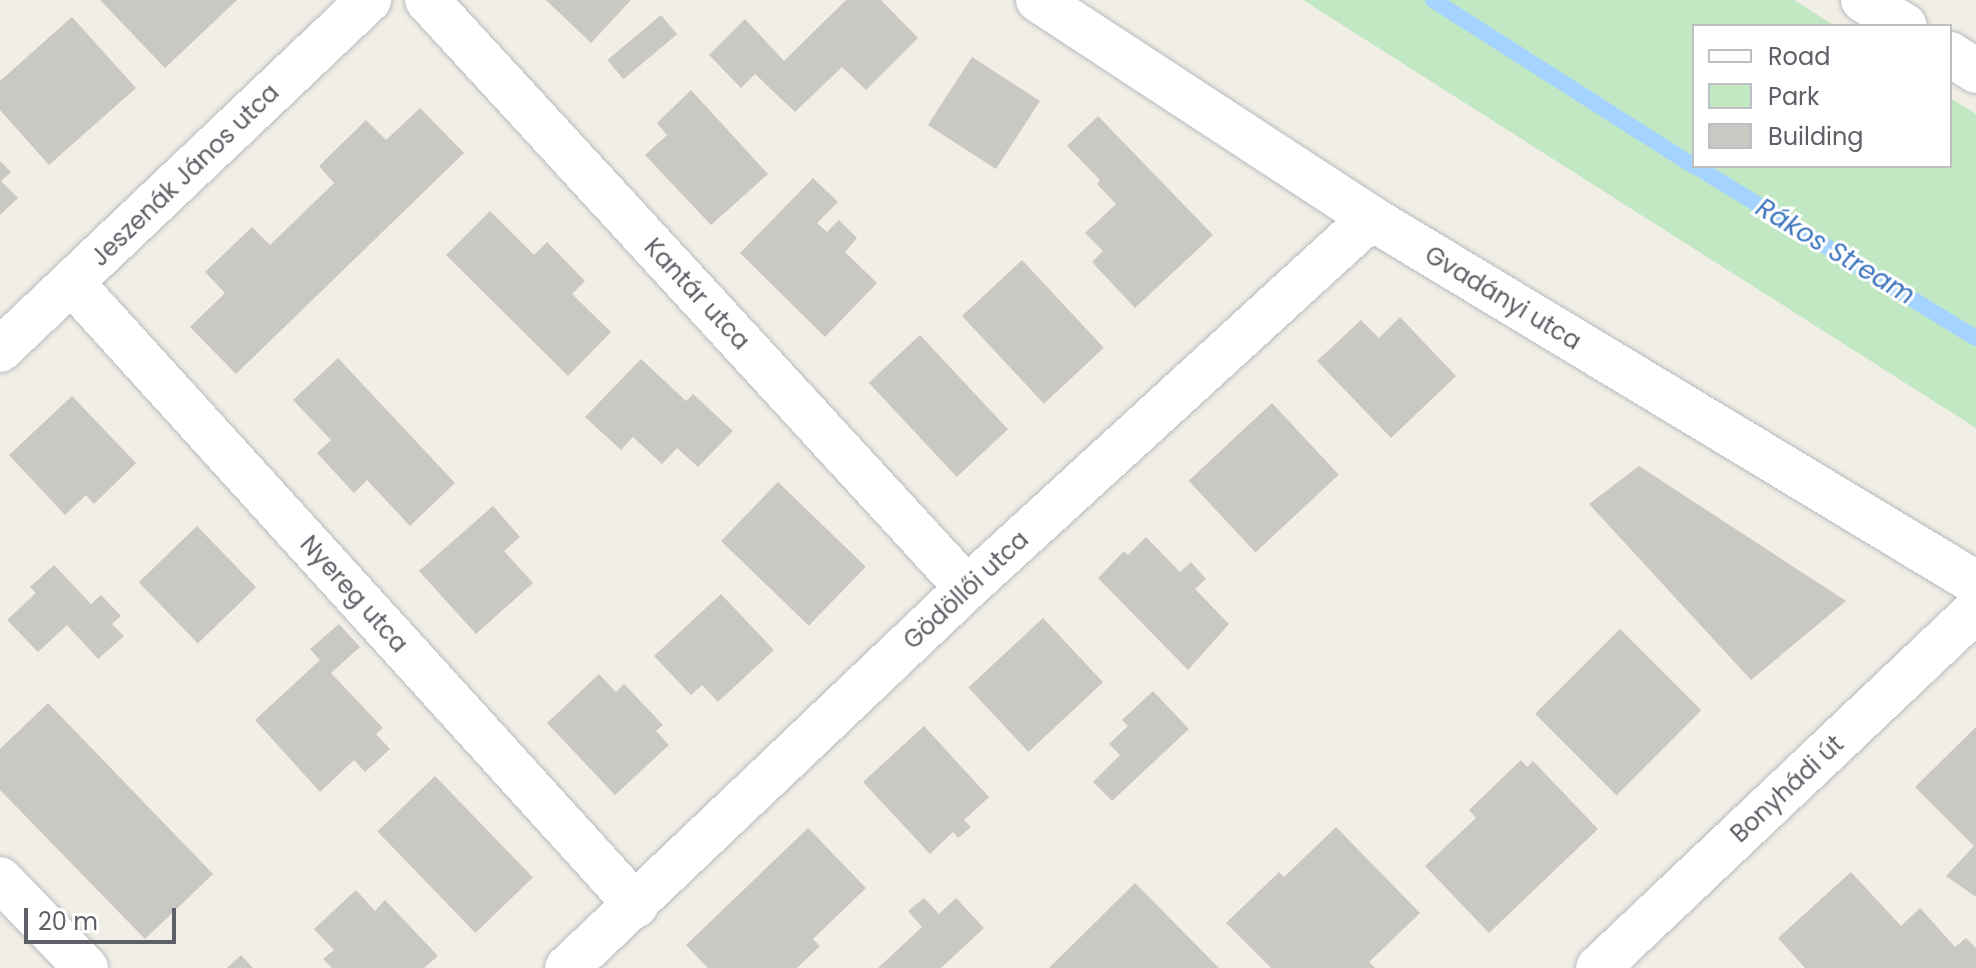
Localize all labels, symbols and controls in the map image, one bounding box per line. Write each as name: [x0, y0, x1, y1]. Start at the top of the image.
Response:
legend: [1692, 24, 1952, 168]
text: Road: [1768, 40, 1830, 73]
street label: Jeszenák János utca: [85, 78, 285, 272]
text: Park: [1768, 80, 1819, 113]
text: Building: [1768, 120, 1864, 153]
water label: Rákos Stream: [1750, 192, 1920, 312]
street label: Kantár utca: [638, 233, 756, 355]
street label: Gvadányi utca: [1420, 240, 1586, 356]
street label: Gödöllői utca: [898, 525, 1034, 655]
street label: Nyereg utca: [294, 530, 414, 658]
street label: Bonyhádi út: [1725, 730, 1849, 848]
scale bar: [28, 892, 180, 942]
text: 20 m: [38, 905, 98, 938]

